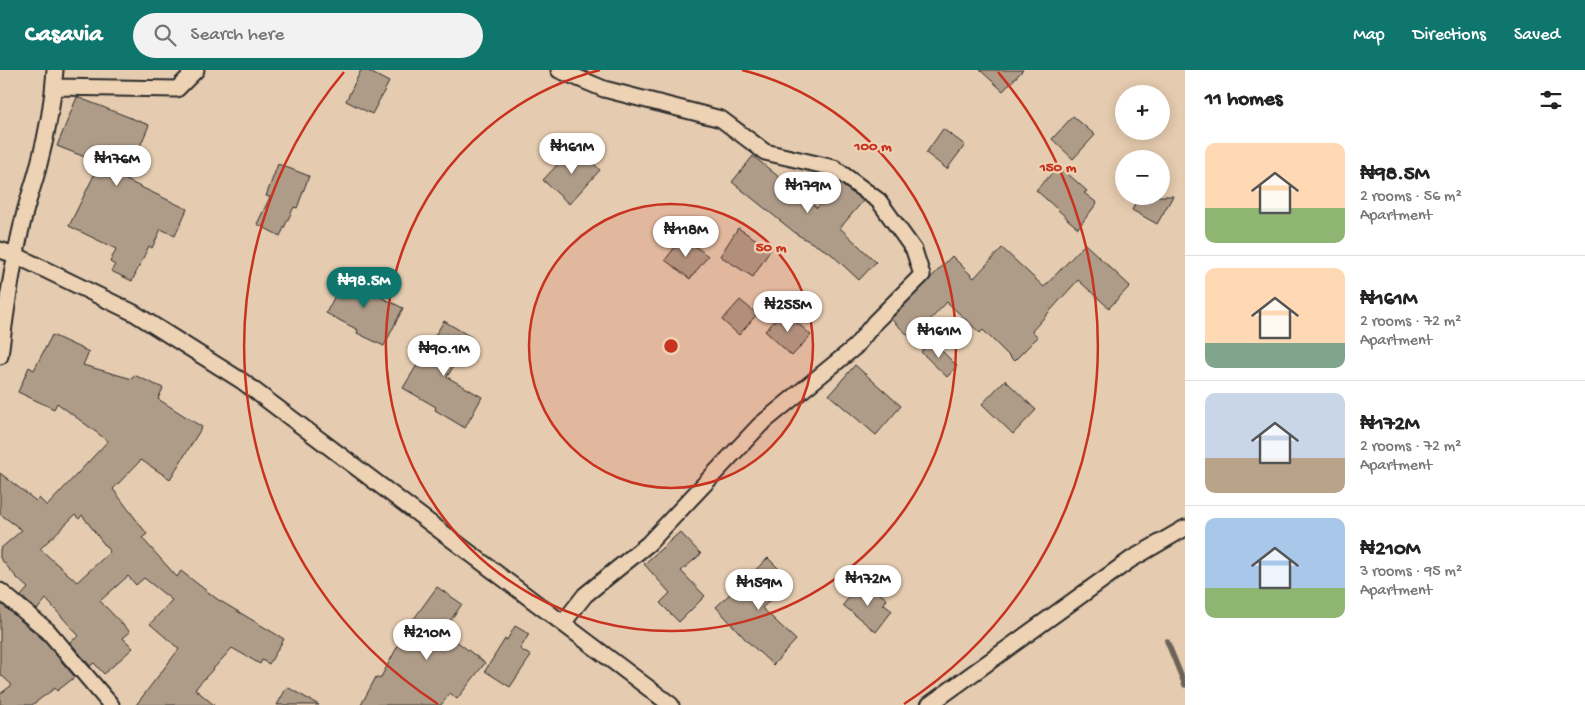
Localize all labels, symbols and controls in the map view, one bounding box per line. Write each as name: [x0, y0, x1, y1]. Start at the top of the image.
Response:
search box: [133, 13, 483, 58]
text: Casavia: [25, 21, 103, 50]
icon: search: [151, 21, 179, 49]
text: Search here: [191, 24, 284, 47]
text: Map: [1353, 25, 1385, 46]
text: Directions: [1413, 25, 1486, 46]
text: Saved: [1514, 25, 1560, 46]
map controls: [1115, 85, 1170, 205]
button: +: [1115, 85, 1170, 140]
icon: filters: [1537, 86, 1565, 114]
text: 11 homes: [1205, 88, 1283, 113]
pin: ₦161M: [537, 132, 607, 175]
text: 100 m: [853, 138, 892, 156]
text: ₦161M: [550, 139, 594, 158]
pin: ₦176M: [82, 144, 152, 187]
button: −: [1115, 150, 1170, 205]
text: ₦176M: [94, 151, 140, 170]
text: 150 m: [1039, 159, 1077, 177]
icon: home: [1245, 163, 1305, 223]
text: ₦98.5M: [1360, 163, 1429, 188]
pin: ₦179M: [773, 172, 843, 214]
text: ₦179M: [785, 178, 831, 197]
text: 2 rooms · 56 m²: [1360, 188, 1462, 207]
text: Apartment: [1360, 207, 1432, 226]
pin: ₦118M: [651, 216, 721, 258]
text: ₦118M: [664, 222, 708, 241]
text: 50 m: [756, 239, 787, 257]
pin: ₦98.5M: [323, 266, 405, 309]
text: ₦98.5M: [338, 273, 390, 292]
icon: home: [1245, 288, 1305, 348]
text: ₦161M: [1360, 288, 1417, 313]
pin: ₦255M: [753, 290, 823, 333]
text: ₦255M: [764, 297, 812, 316]
text: 2 rooms · 72 m²: [1360, 313, 1461, 332]
pin: ₦161M: [904, 316, 974, 359]
text: ₦161M: [917, 323, 961, 342]
text: Apartment: [1360, 332, 1432, 351]
pin: ₦90.1M: [403, 334, 485, 377]
centre of rings: [662, 337, 680, 355]
text: ₦90.1M: [418, 341, 470, 360]
icon: home: [1245, 413, 1305, 473]
text: ₦172M: [1360, 413, 1419, 438]
text: 2 rooms · 72 m²: [1360, 438, 1461, 457]
text: Apartment: [1360, 457, 1432, 476]
icon: home: [1245, 538, 1305, 598]
text: ₦210M: [1360, 538, 1420, 563]
text: 3 rooms · 95 m²: [1360, 563, 1462, 582]
pin: ₦172M: [833, 564, 903, 607]
pin: ₦159M: [724, 568, 794, 611]
text: ₦172M: [845, 571, 891, 590]
text: ₦159M: [736, 575, 782, 594]
text: Apartment: [1360, 582, 1432, 601]
pin: ₦210M: [392, 618, 462, 661]
text: ₦210M: [404, 625, 450, 644]

